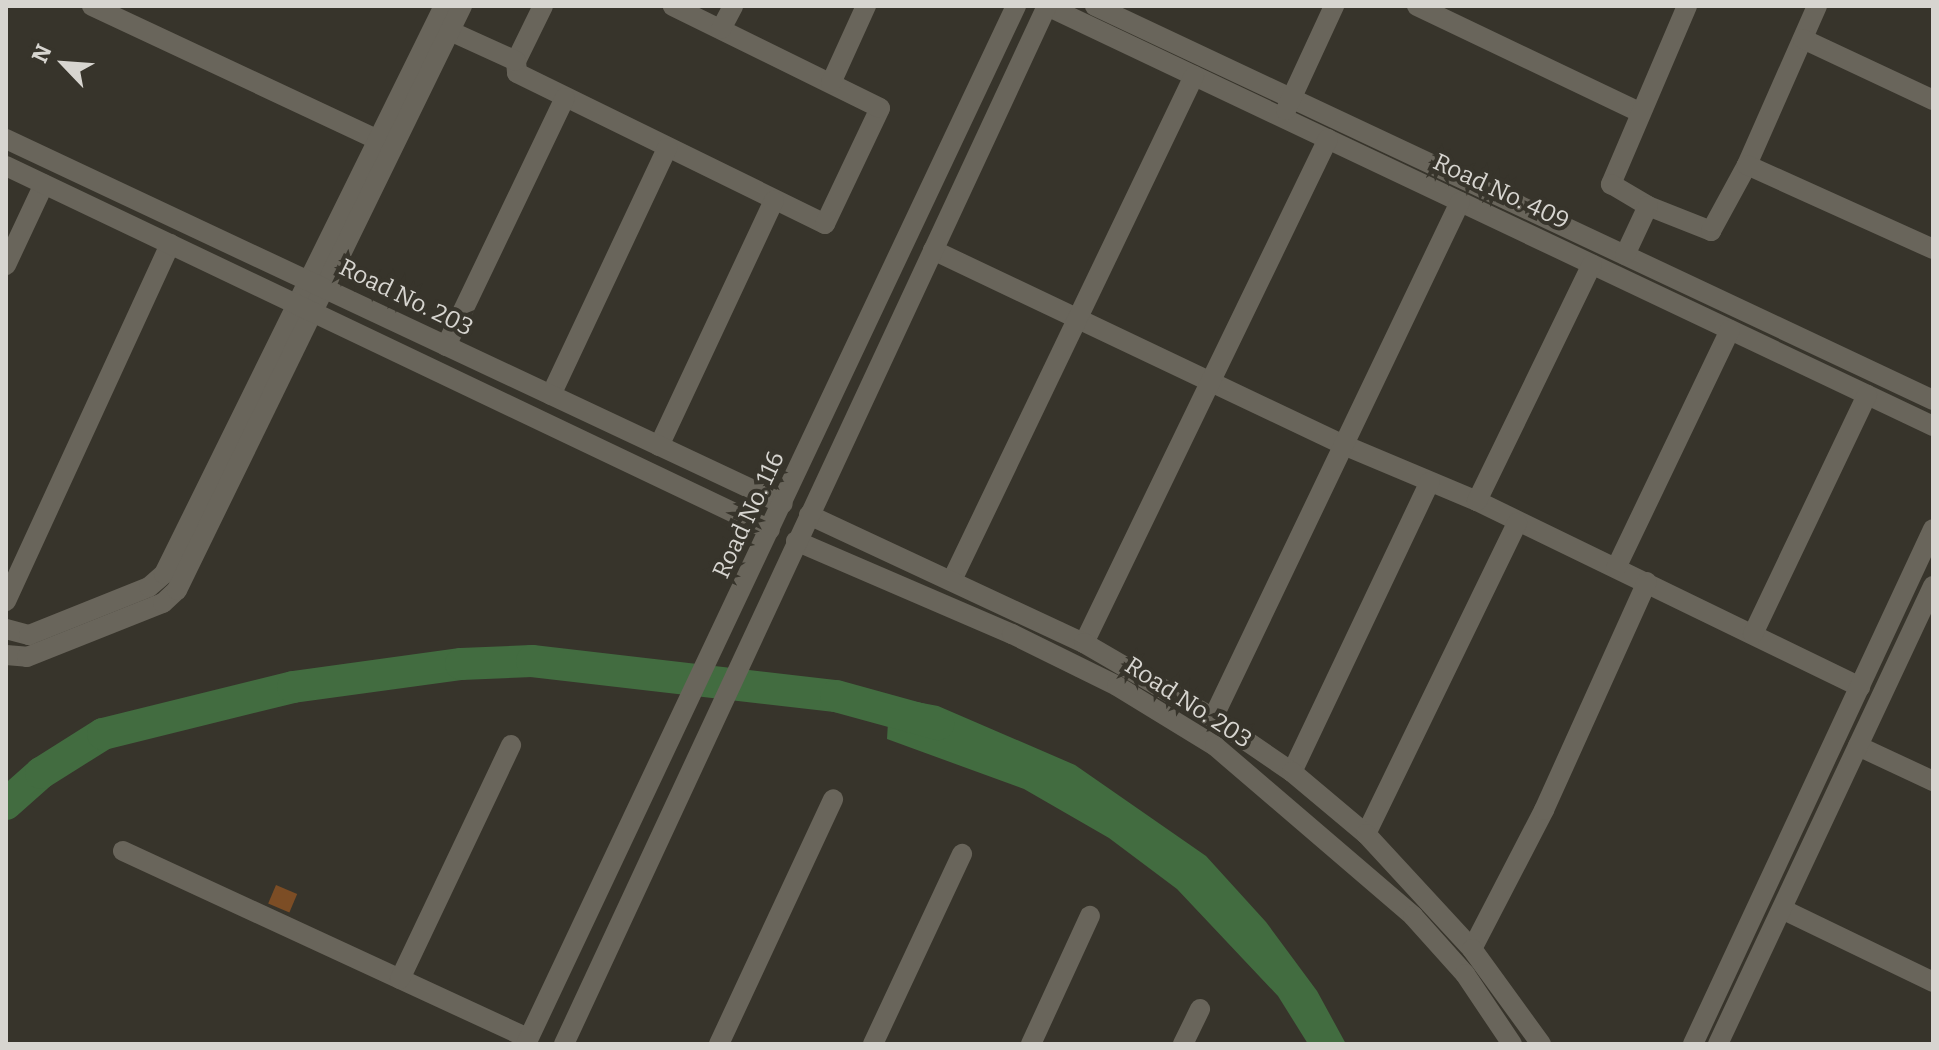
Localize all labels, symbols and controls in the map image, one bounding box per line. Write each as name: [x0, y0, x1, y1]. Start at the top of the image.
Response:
north arrow: [24, 24, 104, 104]
text: N: [26, 40, 58, 67]
street label: Road No. 409: [1428, 148, 1574, 236]
street label: Road No. 203: [334, 253, 478, 343]
street label: Road No. 116: [707, 447, 791, 583]
street label: Road No. 203: [1119, 651, 1257, 755]

